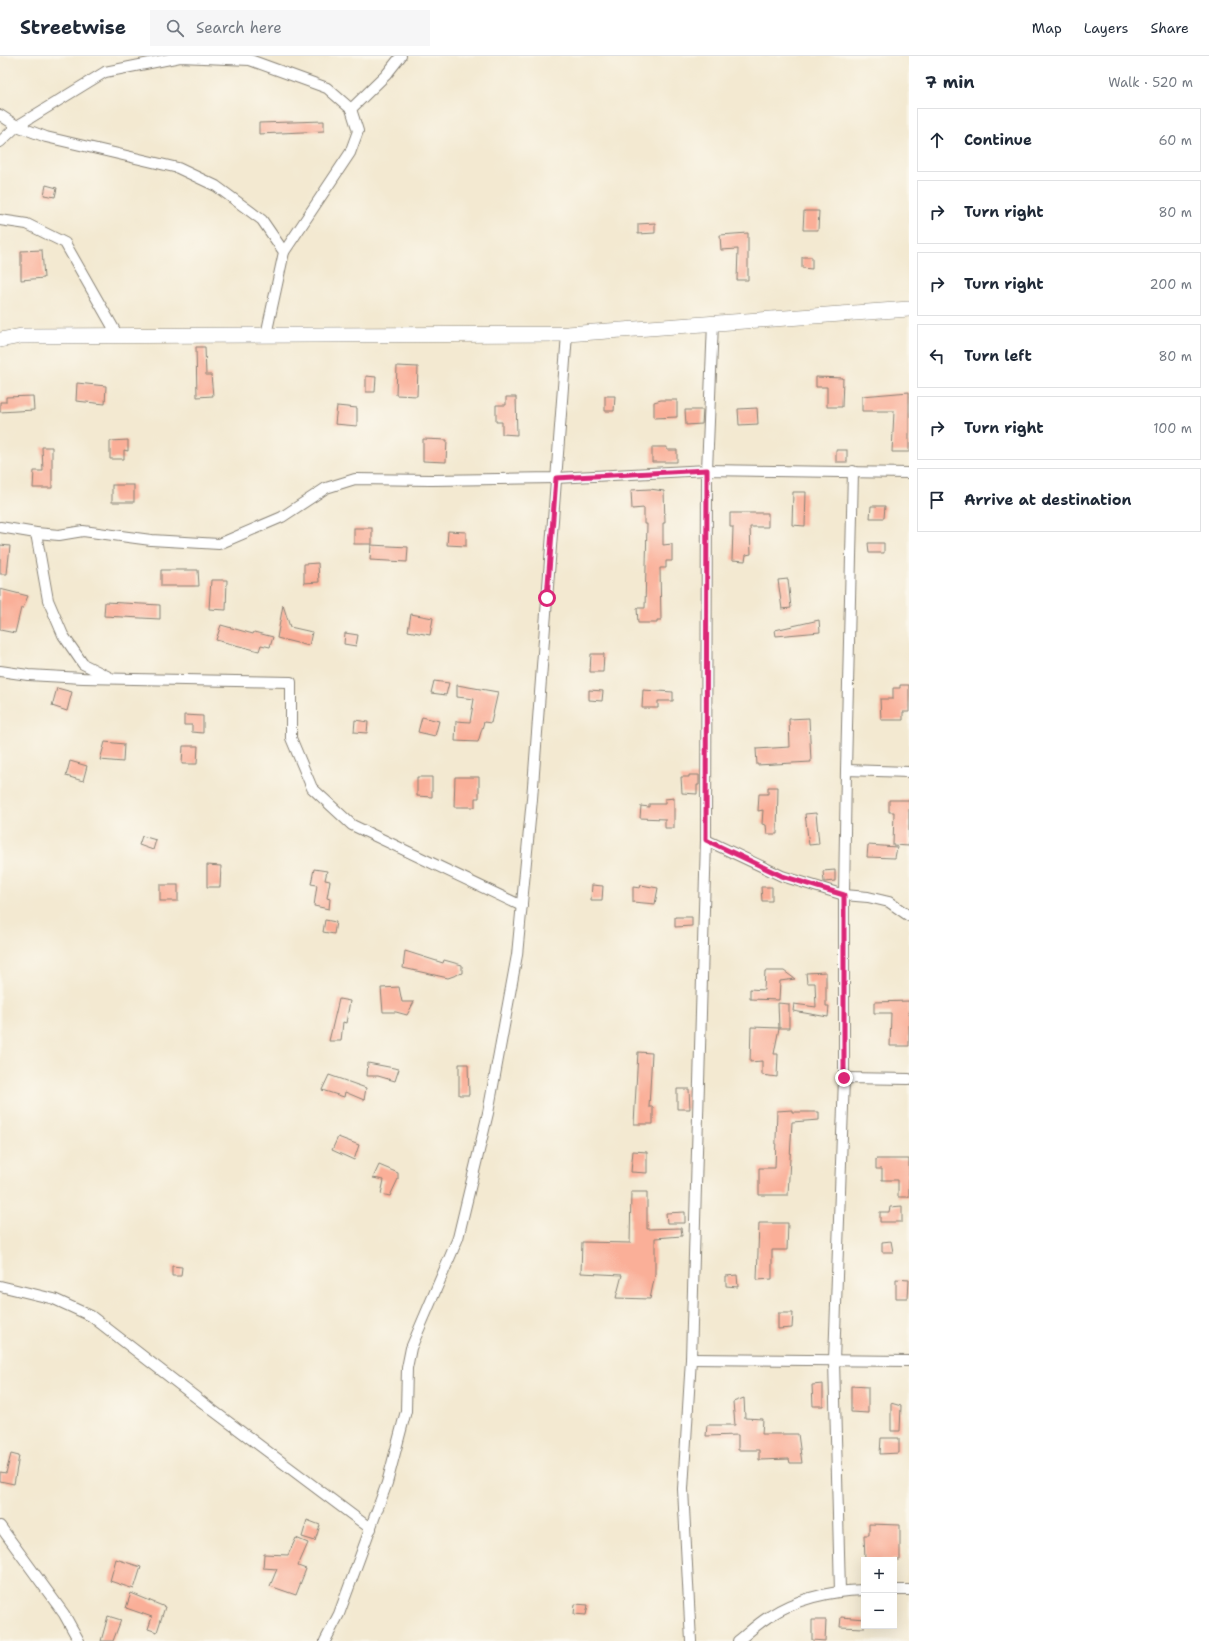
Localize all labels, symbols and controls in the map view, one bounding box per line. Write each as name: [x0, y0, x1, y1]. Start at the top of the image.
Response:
search box: [150, 10, 430, 46]
text: Streetwise: [20, 15, 126, 40]
icon: search: [164, 17, 186, 39]
text: Search here: [196, 18, 282, 38]
text: Map: [1032, 19, 1062, 37]
text: Layers: [1084, 19, 1128, 37]
text: Share: [1150, 19, 1189, 37]
text: 7 min: [925, 71, 975, 93]
text: Walk · 520 m: [1108, 74, 1193, 91]
icon: ahead: [926, 129, 948, 151]
text: Continue: [964, 130, 1032, 150]
text: 60 m: [1159, 132, 1192, 149]
icon: right: [926, 201, 948, 223]
text: Turn right: [964, 202, 1044, 222]
text: 80 m: [1158, 204, 1192, 221]
icon: right: [926, 273, 948, 295]
text: Turn right: [964, 274, 1044, 294]
text: 200 m: [1150, 276, 1192, 293]
icon: left: [926, 345, 948, 367]
text: Turn left: [964, 346, 1032, 366]
text: 80 m: [1158, 348, 1192, 365]
icon: right: [926, 417, 948, 439]
text: Turn right: [964, 418, 1044, 438]
text: 100 m: [1153, 420, 1192, 437]
icon: arrive: [926, 489, 948, 511]
text: Arrive at destination: [964, 490, 1132, 510]
route start: [538, 589, 556, 607]
route end: [835, 1069, 853, 1087]
map controls: [861, 1557, 897, 1629]
button: +: [861, 1557, 897, 1593]
button: −: [861, 1593, 897, 1629]

